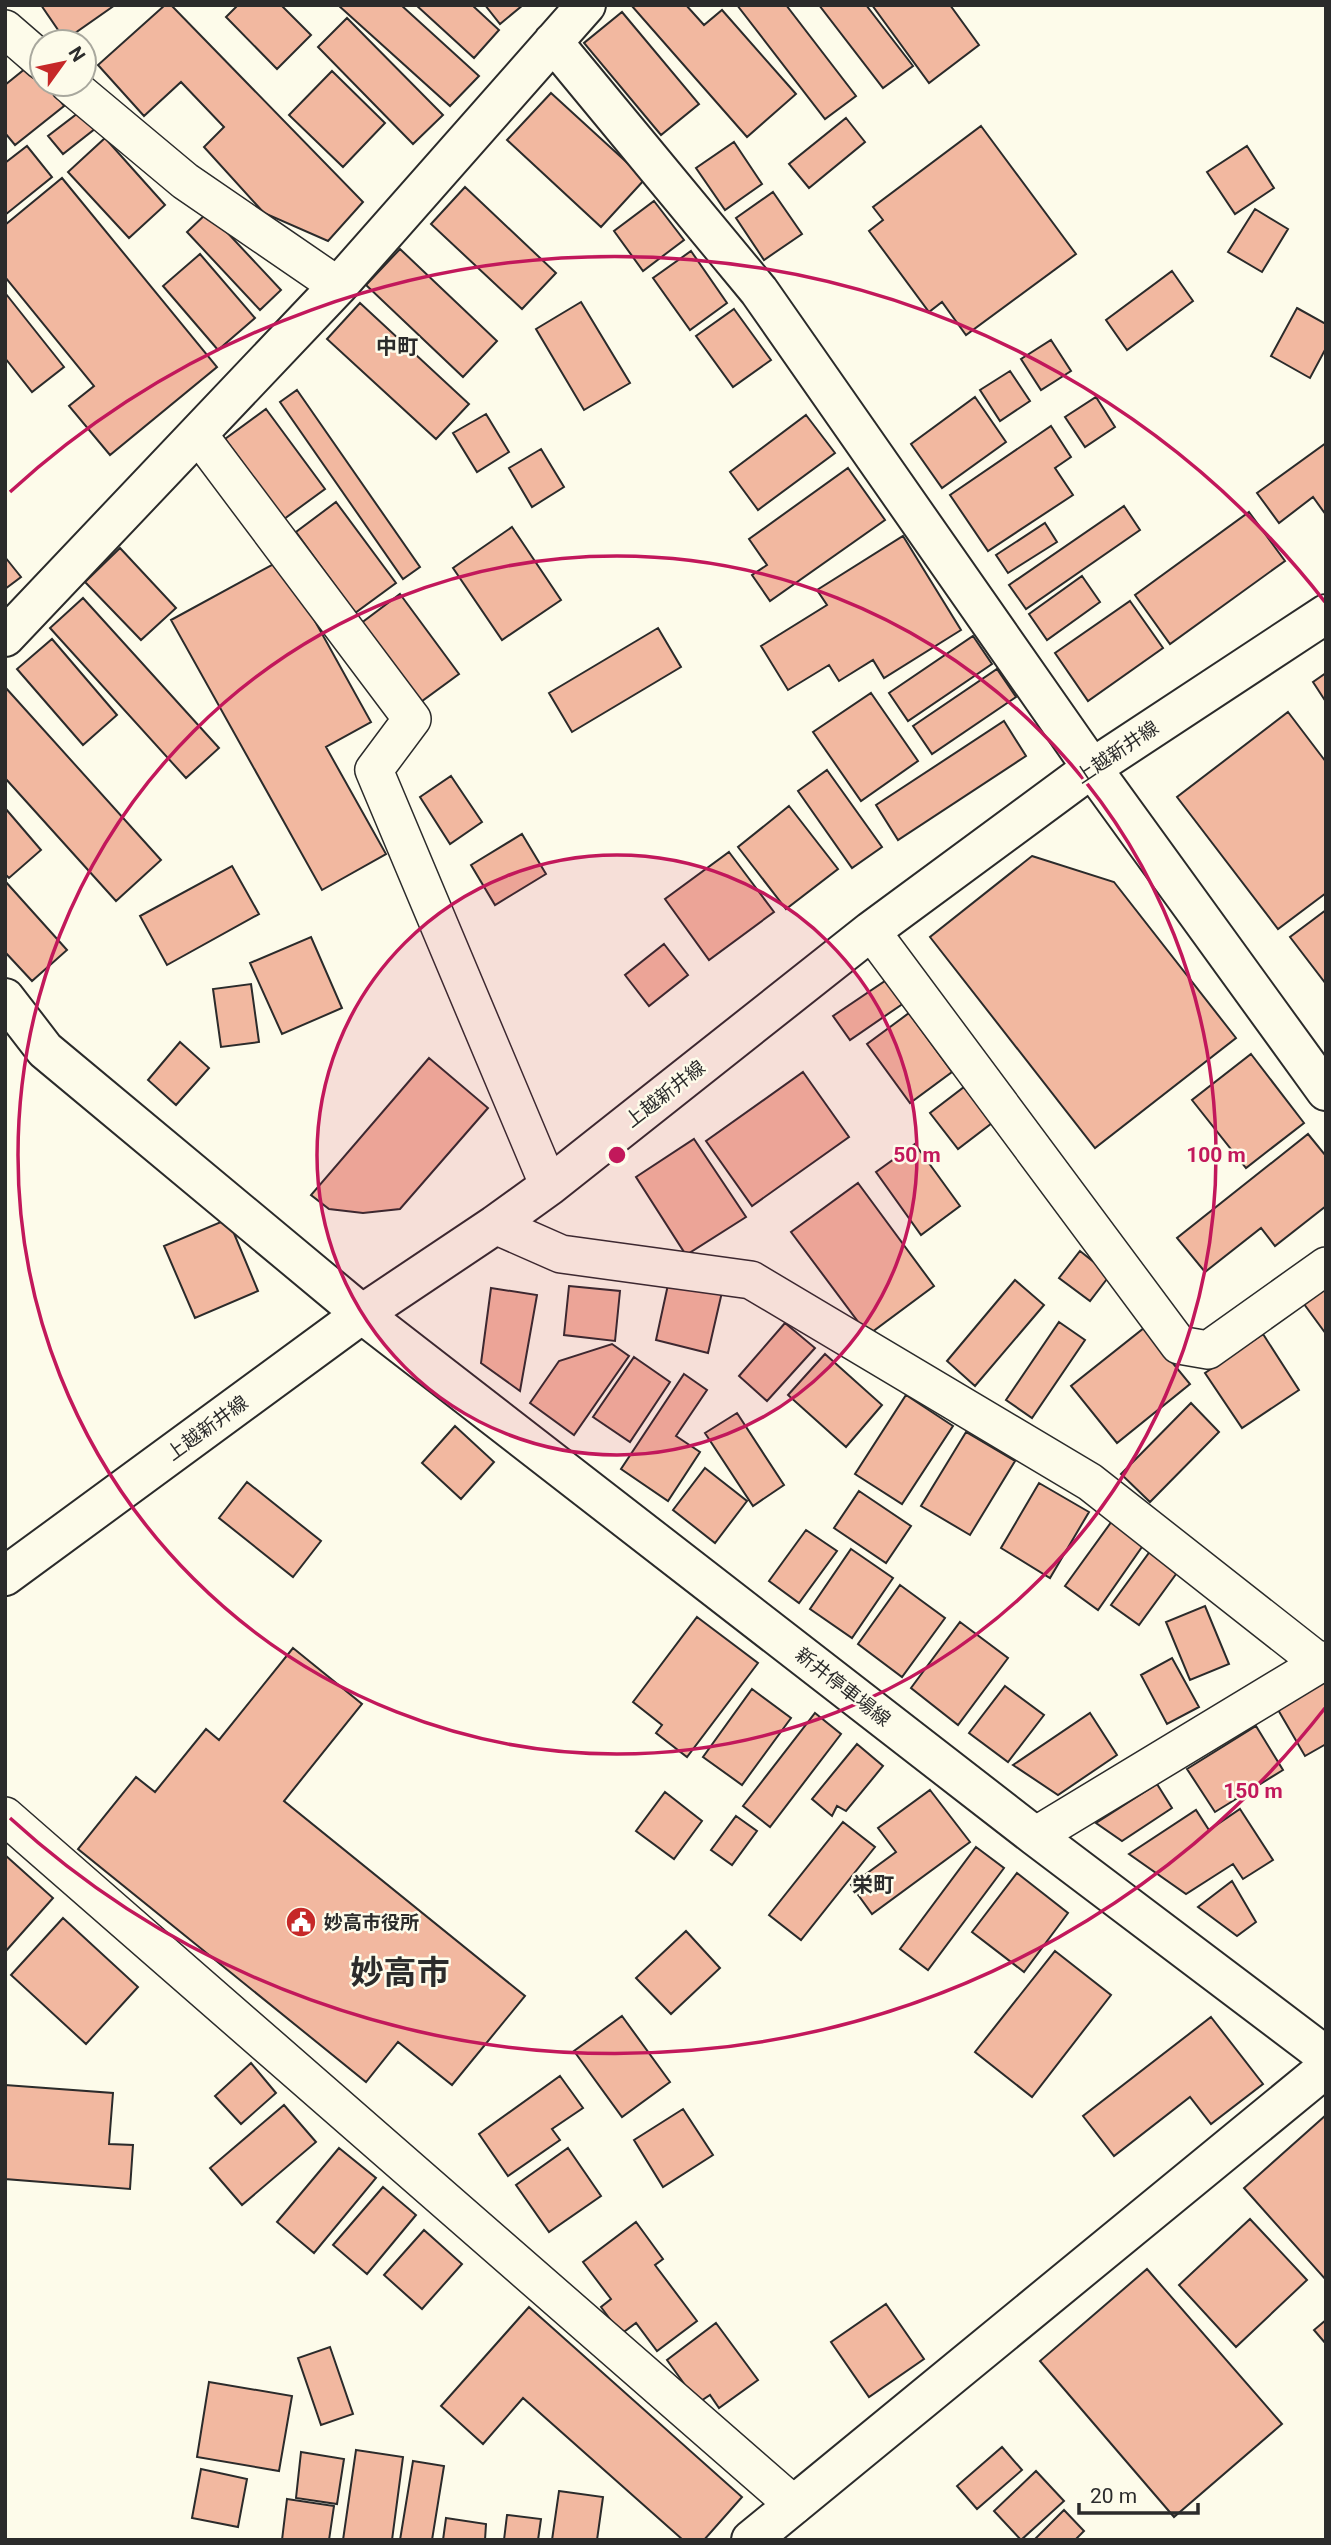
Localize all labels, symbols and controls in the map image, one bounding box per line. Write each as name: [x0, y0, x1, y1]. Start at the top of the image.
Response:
north arrow: [28, 28, 98, 98]
text: N: [64, 42, 90, 66]
district label: 中町: [376, 335, 418, 359]
street label: 上越新井線: [1071, 716, 1163, 788]
street label: 上越新井線: [620, 1056, 710, 1132]
centre of rings: [605, 1143, 629, 1167]
text: 50 m: [893, 1143, 941, 1167]
text: 100 m: [1186, 1143, 1246, 1167]
street label: 上越新井線: [162, 1391, 252, 1465]
street label: 新井停車場線: [791, 1643, 895, 1731]
text: 150 m: [1223, 1779, 1283, 1803]
district label: 栄町: [852, 1873, 894, 1897]
public building icon: 妙高市役所: [284, 1905, 318, 1939]
place label: 妙高市役所: [324, 1911, 419, 1934]
district label: 妙高市: [351, 1953, 450, 1992]
scale bar: [1079, 2472, 1198, 2516]
text: 20 m: [1090, 2484, 1137, 2508]

